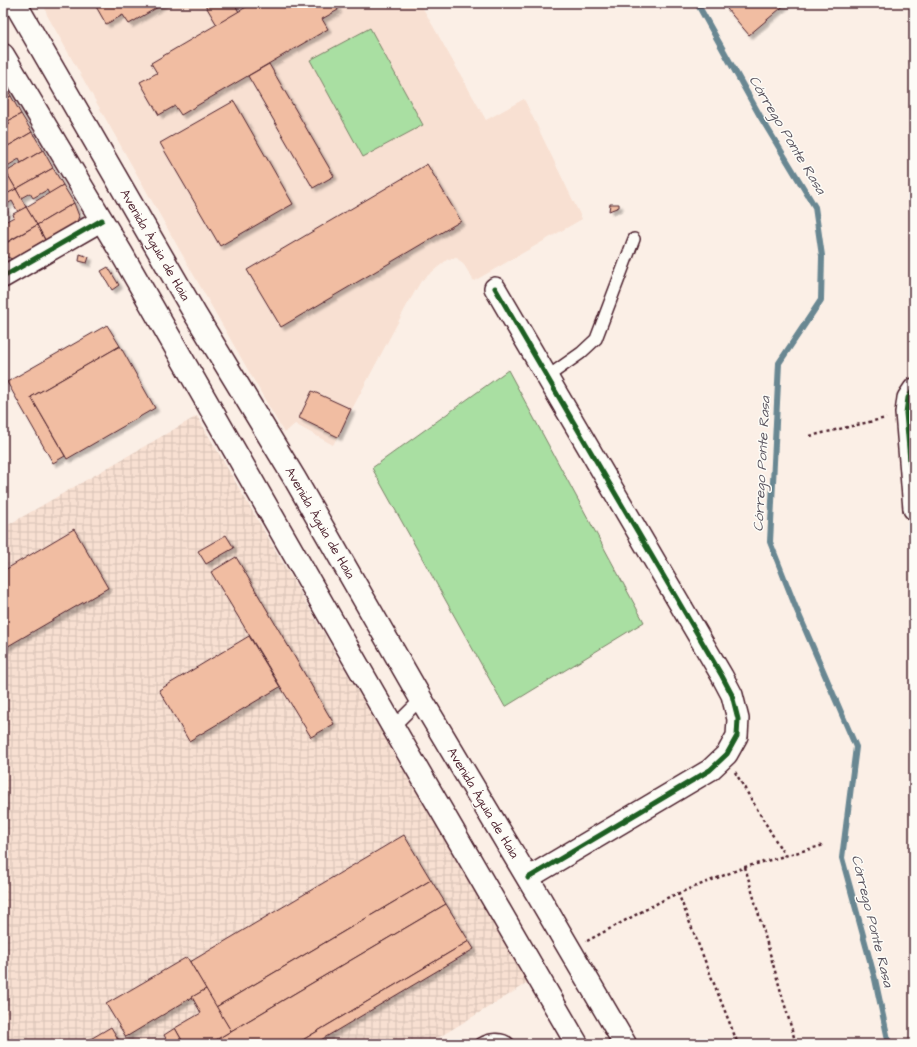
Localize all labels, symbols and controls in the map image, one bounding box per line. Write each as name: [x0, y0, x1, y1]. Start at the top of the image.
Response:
water label: Córrego Ponte Rasa: [744, 72, 831, 199]
street label: Avenida Águia de Haia: [115, 186, 195, 305]
water label: Córrego Ponte Rasa: [748, 395, 776, 532]
street label: Avenida Águia de Haia: [280, 464, 360, 583]
street label: Avenida Águia de Haia: [442, 744, 523, 863]
water label: Córrego Ponte Rasa: [846, 853, 898, 990]

